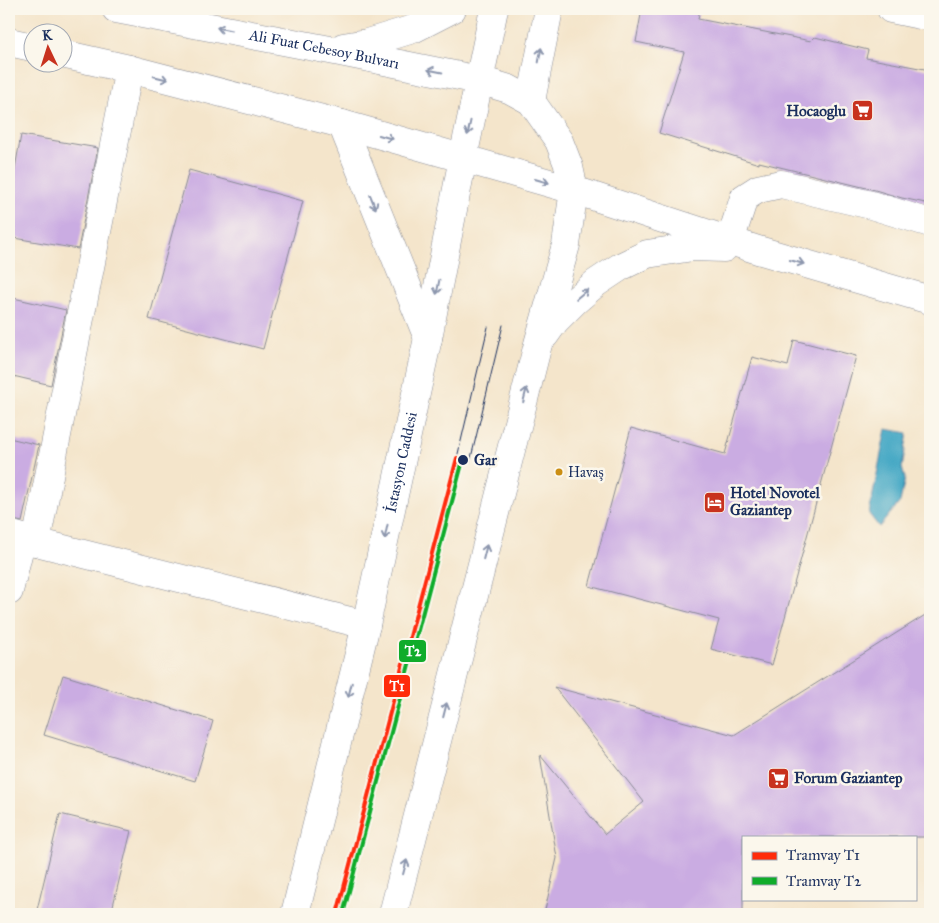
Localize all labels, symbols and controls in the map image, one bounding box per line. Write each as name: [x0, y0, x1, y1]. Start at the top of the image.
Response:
north arrow: [22, 22, 72, 72]
one-way arrow: [217, 24, 233, 34]
street label: Ali Fuat Cebesoy Bulvarı: [247, 26, 401, 73]
text: K: [42, 27, 54, 44]
one-way arrow: [535, 47, 545, 63]
one-way arrow: [428, 66, 444, 75]
one-way arrow: [152, 73, 168, 83]
supermarket icon: Hocaoglu: [850, 99, 874, 123]
place label: Hocaoglu: [786, 102, 846, 121]
one-way arrow: [464, 119, 473, 135]
one-way arrow: [377, 132, 393, 142]
one-way arrow: [534, 176, 550, 186]
one-way arrow: [369, 194, 379, 209]
one-way arrow: [789, 257, 805, 267]
one-way arrow: [433, 279, 442, 295]
one-way arrow: [575, 289, 588, 300]
one-way arrow: [521, 387, 530, 403]
street label: İstasyon Caddesi: [382, 410, 421, 514]
place label: Gar: [474, 451, 497, 469]
marker: Gar: [456, 453, 470, 467]
place label: Havaş: [568, 464, 604, 481]
marker: Havaş: [554, 467, 564, 477]
place label: Hotel Novotel Gaziantep: [730, 484, 821, 520]
hotel icon: Hotel Novotel Gaziantep: [702, 490, 726, 514]
one-way arrow: [381, 523, 390, 539]
one-way arrow: [481, 545, 491, 561]
line badge: T2: [398, 639, 427, 663]
text: T2: [404, 643, 422, 660]
line badge: T1: [383, 674, 411, 698]
text: T1: [388, 678, 405, 695]
one-way arrow: [345, 681, 354, 697]
one-way arrow: [441, 702, 451, 718]
supermarket icon: Forum Gaziantep: [766, 766, 790, 790]
place label: Forum Gaziantep: [794, 769, 903, 788]
legend: [742, 836, 916, 900]
text: Tramvay T1: [786, 846, 860, 864]
one-way arrow: [401, 860, 411, 876]
text: Tramvay T2: [786, 872, 862, 890]

